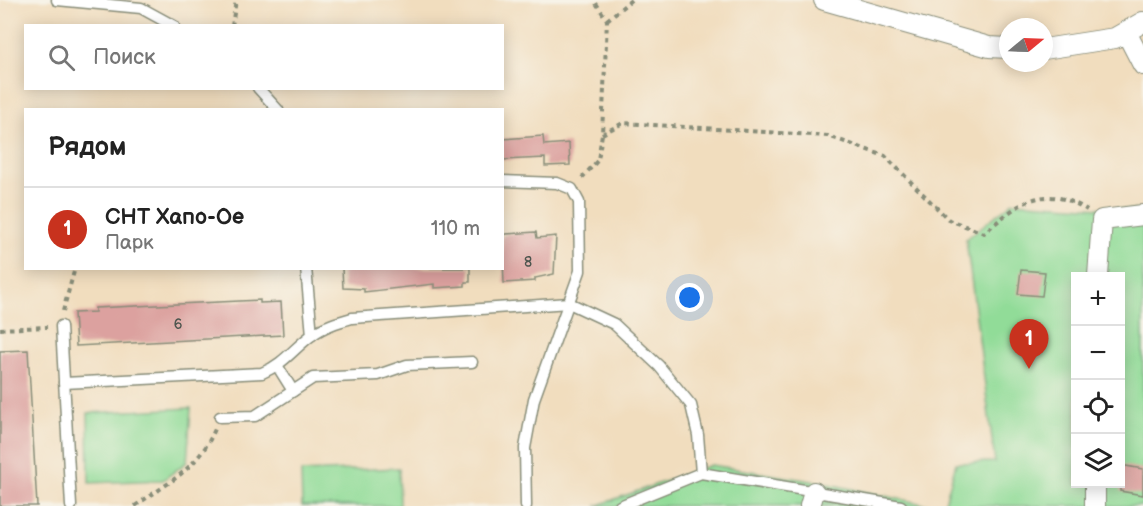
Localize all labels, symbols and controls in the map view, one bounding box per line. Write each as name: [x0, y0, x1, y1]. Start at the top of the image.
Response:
north arrow: [999, 18, 1053, 72]
search box: [24, 24, 504, 90]
icon: search: [45, 41, 78, 74]
text: Поиск: [93, 44, 156, 71]
text: Рядом: [48, 132, 126, 163]
text: СНТ Хапо-Ое: [105, 204, 244, 231]
text: 1: [63, 217, 72, 241]
text: 110 m: [431, 217, 480, 241]
text: Парк: [105, 231, 154, 255]
house number: 8: [524, 254, 532, 271]
map controls: [1071, 272, 1125, 488]
button: +: [1071, 272, 1125, 326]
your location: [675, 283, 704, 312]
house number: 6: [174, 316, 183, 333]
pin: 1: [1010, 320, 1048, 369]
button: −: [1071, 326, 1125, 380]
button: locate: [1071, 380, 1125, 434]
button: layers: [1071, 434, 1125, 488]

